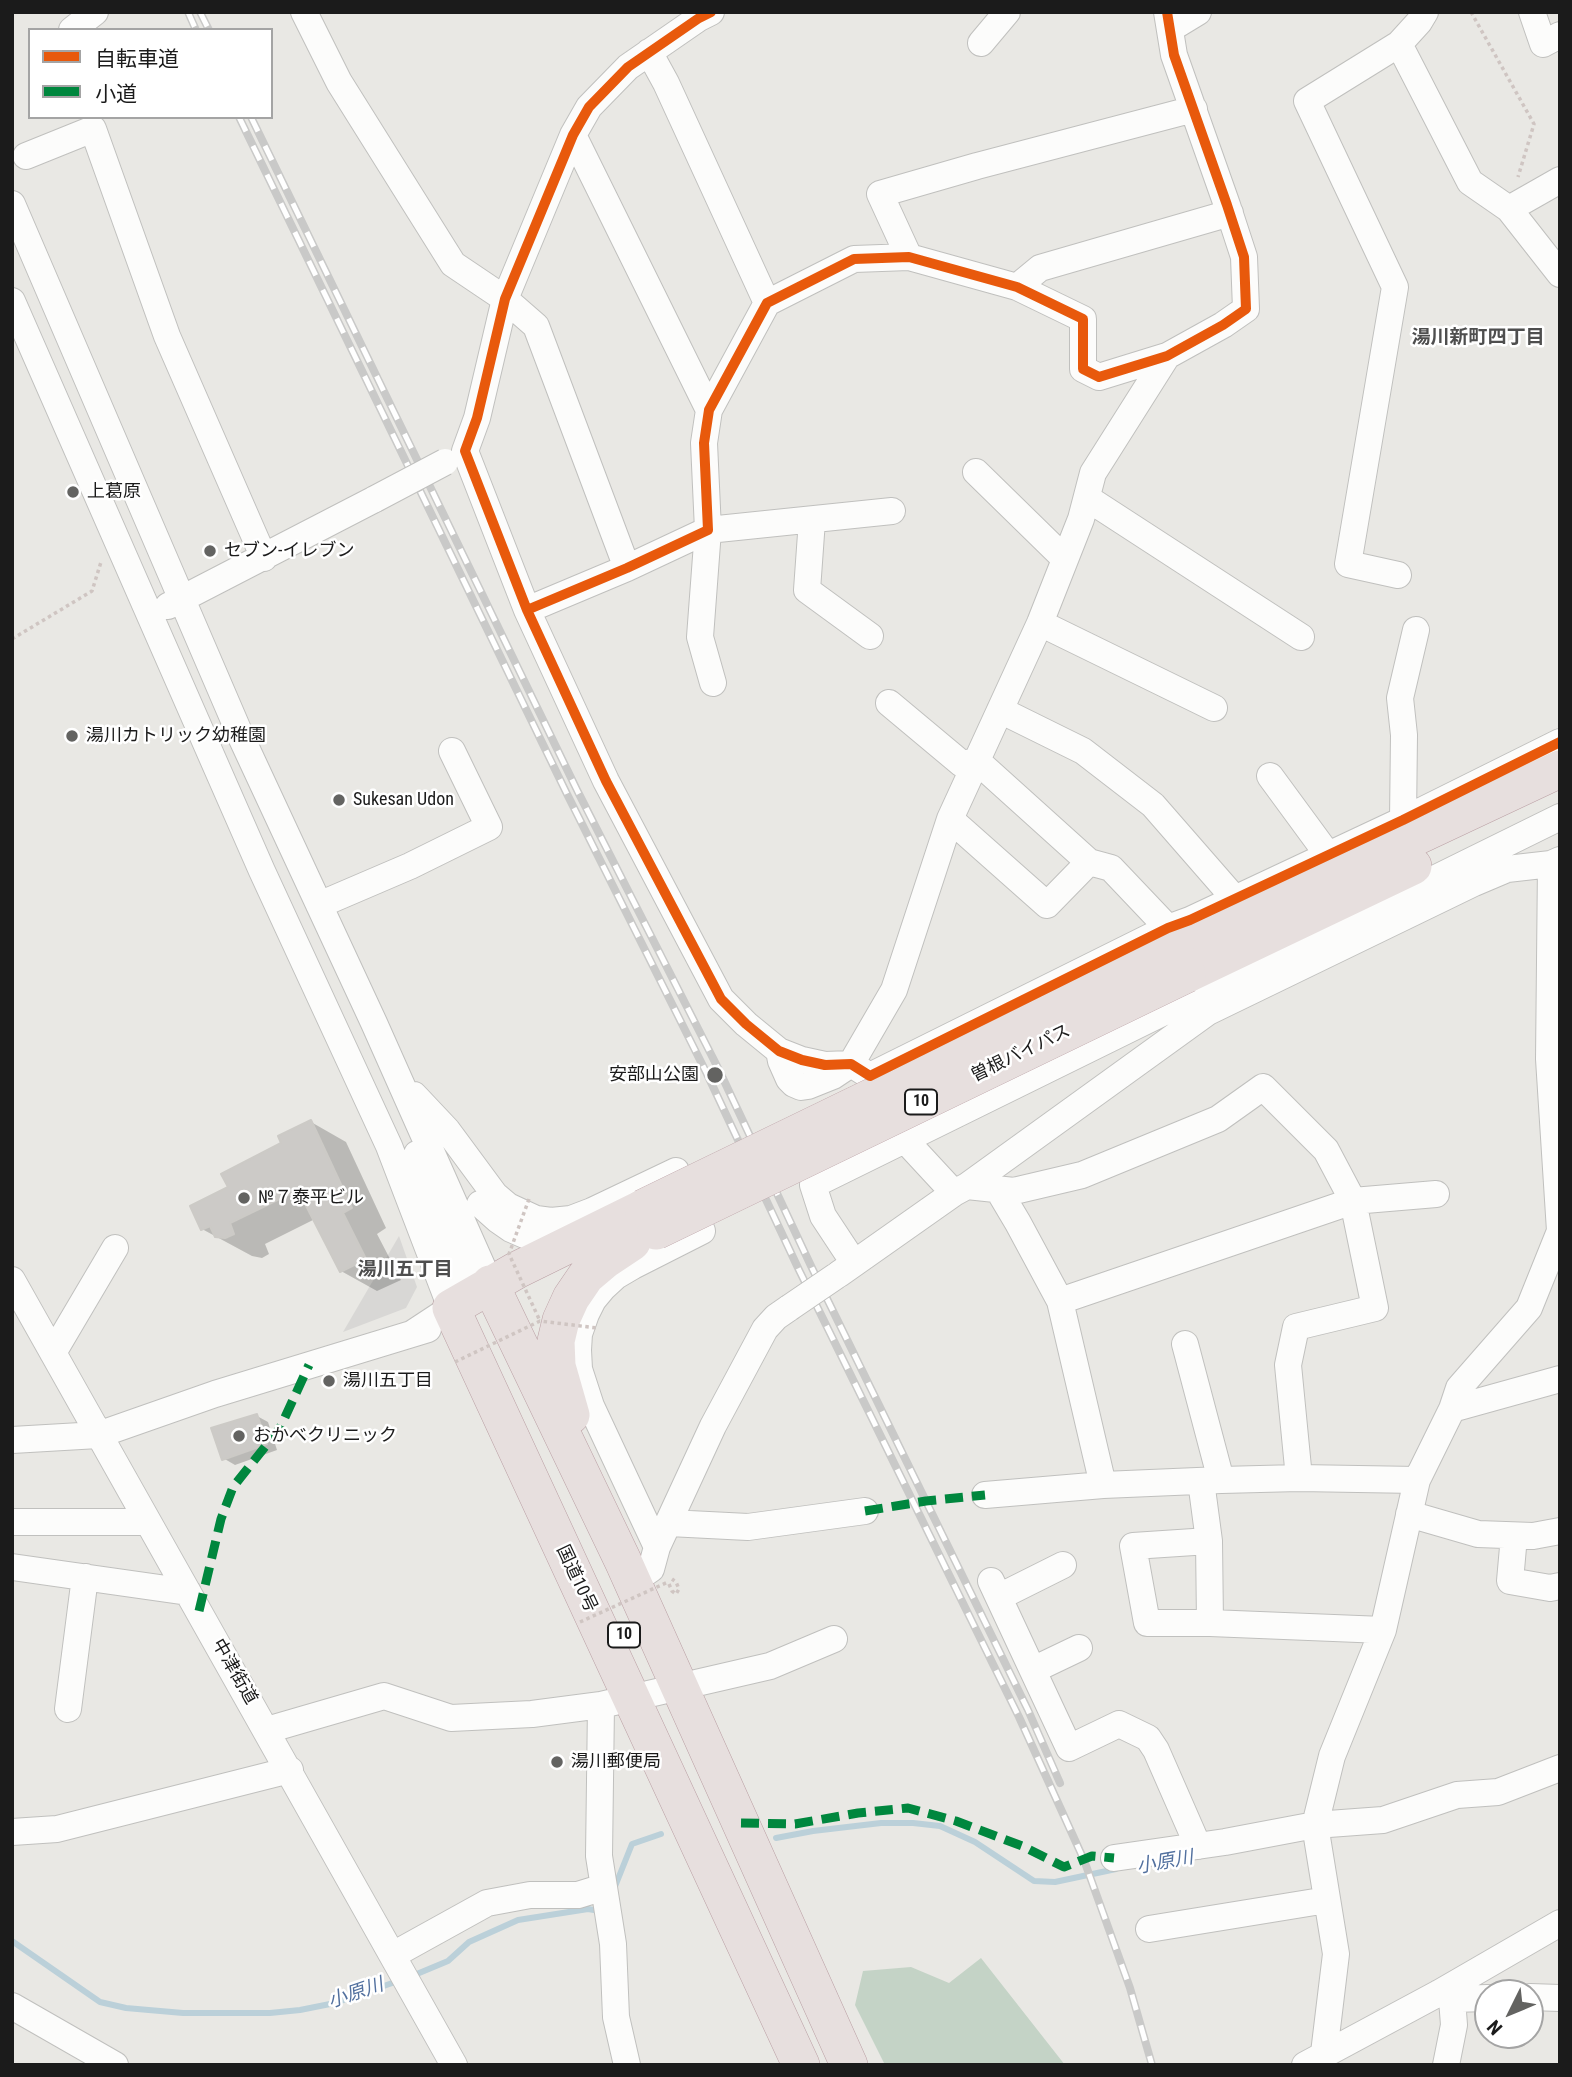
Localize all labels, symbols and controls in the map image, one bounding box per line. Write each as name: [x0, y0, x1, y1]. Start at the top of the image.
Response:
legend: [28, 28, 273, 119]
text: 自転車道: [95, 47, 179, 71]
text: 小道: [95, 82, 137, 106]
district label: 湯川新町四丁目: [1412, 327, 1544, 349]
place label: 上葛原: [87, 481, 141, 503]
marker: 上葛原: [65, 484, 81, 500]
place label: セブン-イレブン: [224, 540, 354, 562]
marker: セブン-イレブン: [202, 543, 218, 559]
place label: 湯川カトリック幼稚園: [86, 725, 266, 747]
marker: 湯川カトリック幼稚園: [64, 728, 80, 744]
place label: Sukesan Udon: [353, 789, 454, 811]
marker: Sukesan Udon: [331, 792, 347, 808]
street label: 曽根バイパス: [968, 1021, 1074, 1087]
place label: 安部山公園: [609, 1064, 699, 1086]
marker: 安部山公園: [705, 1065, 725, 1085]
road number: 10: [905, 1090, 937, 1114]
place label: №７泰平ビル: [258, 1187, 364, 1209]
marker: №７泰平ビル: [236, 1190, 252, 1206]
district label: 湯川五丁目: [358, 1259, 452, 1281]
place label: 湯川五丁目: [343, 1370, 433, 1392]
marker: 湯川五丁目: [321, 1373, 337, 1389]
place label: おかべクリニック: [253, 1425, 397, 1447]
marker: おかべクリニック: [231, 1428, 247, 1444]
street label: 国道10号: [551, 1542, 601, 1616]
road number: 10: [608, 1623, 640, 1648]
street label: 中津街道: [207, 1635, 261, 1709]
place label: 湯川郵便局: [571, 1751, 661, 1773]
marker: 湯川郵便局: [549, 1754, 565, 1770]
water label: 小原川: [1135, 1847, 1195, 1879]
water label: 小原川: [325, 1974, 387, 2014]
north arrow: [1474, 1979, 1544, 2049]
text: N: [1482, 2015, 1507, 2039]

